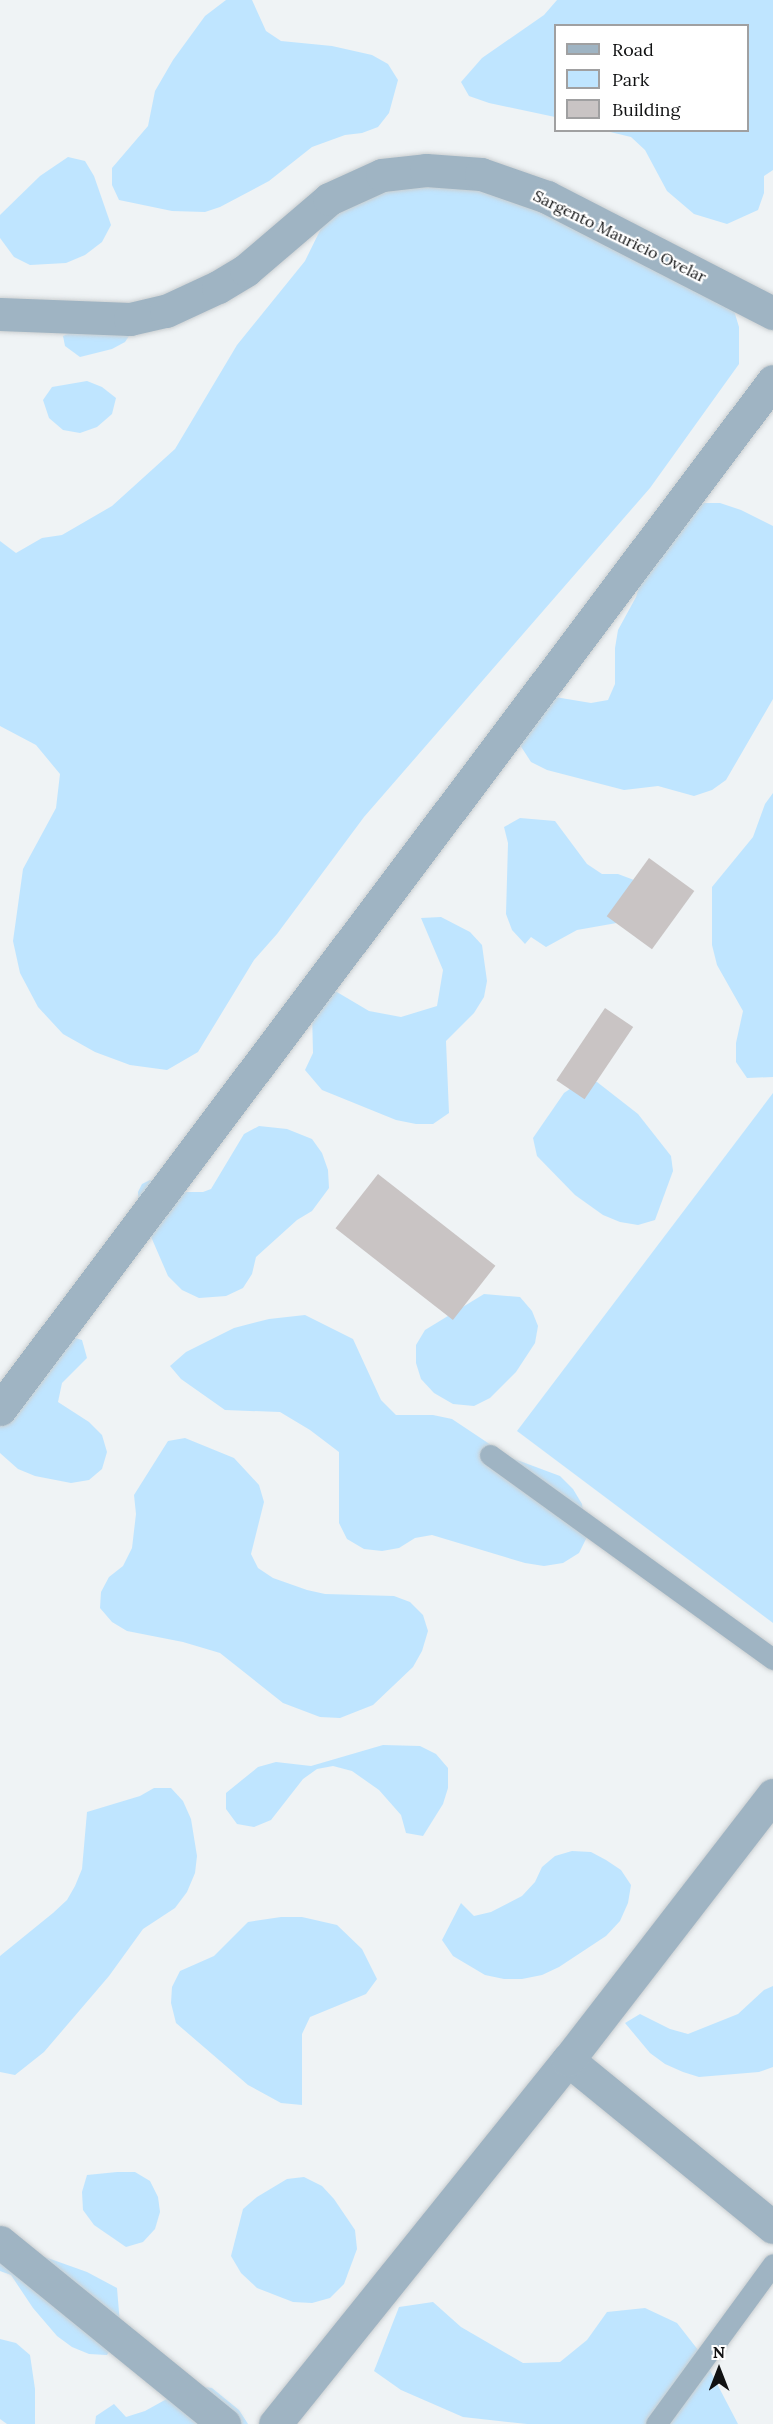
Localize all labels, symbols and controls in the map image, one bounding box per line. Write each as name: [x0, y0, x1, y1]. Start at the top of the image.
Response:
legend: [554, 24, 749, 132]
text: Road: [612, 38, 654, 61]
text: Park: [612, 68, 649, 91]
text: Building: [612, 98, 680, 121]
street label: Sargento Mauricio Ovelar: [530, 186, 710, 286]
north arrow: [689, 2340, 749, 2400]
text: N: [713, 2342, 725, 2362]

